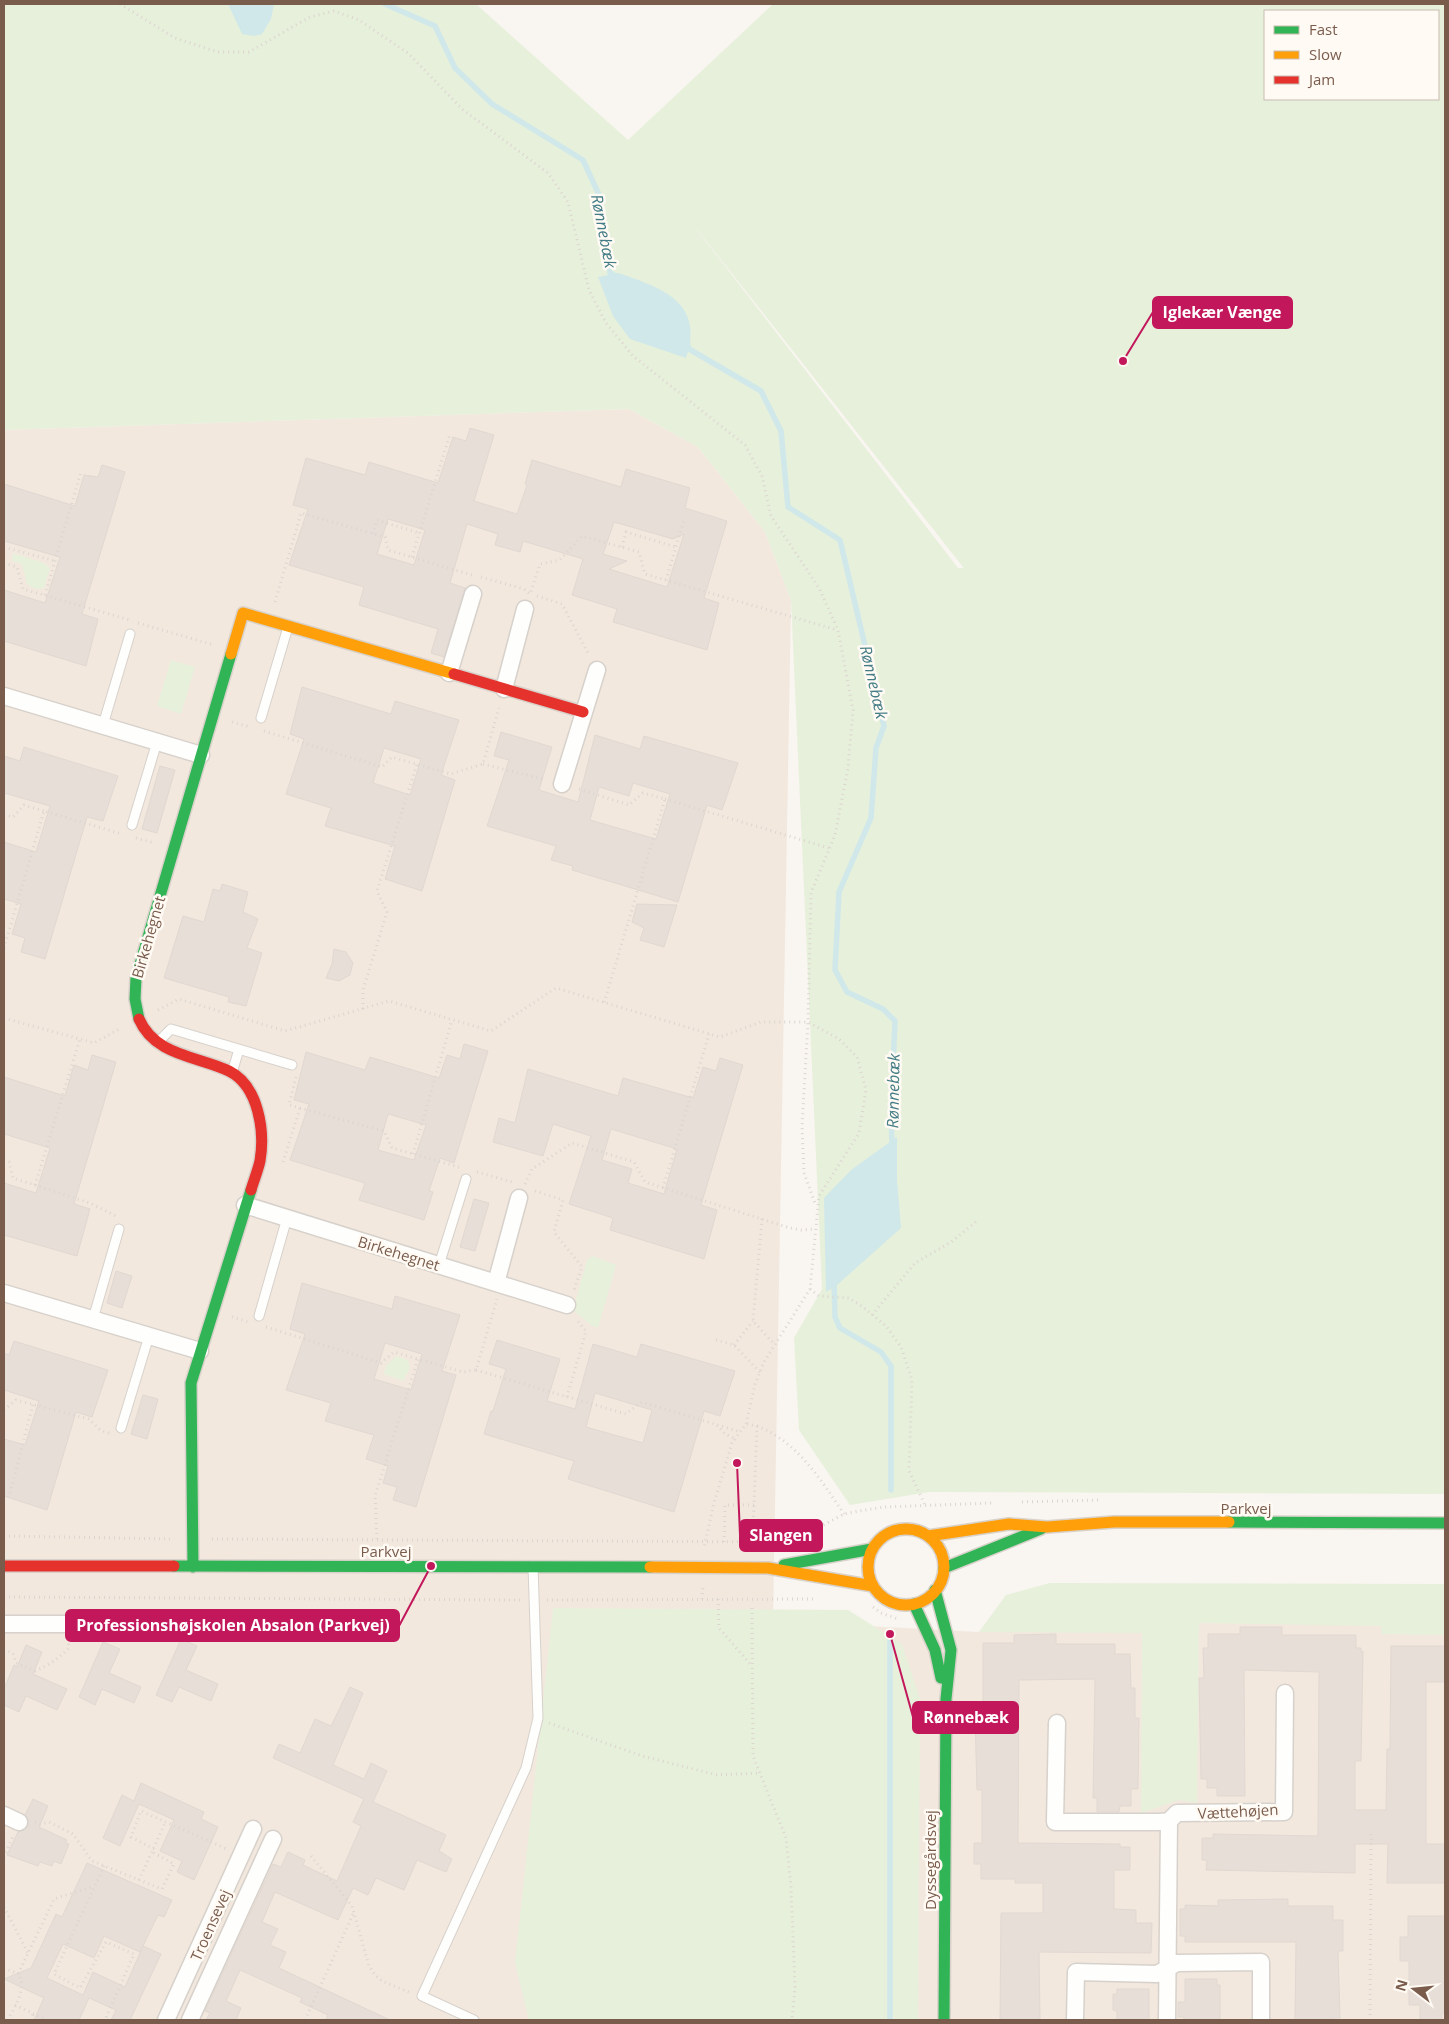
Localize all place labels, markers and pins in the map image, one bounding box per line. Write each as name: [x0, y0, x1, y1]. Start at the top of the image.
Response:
callout: Iglekær Vænge: [1153, 297, 1292, 328]
callout: Slangen: [740, 1520, 822, 1551]
callout: Professionshøjskolen Absalon (Parkvej): [66, 1610, 399, 1641]
callout: Rønnebæk: [913, 1702, 1018, 1733]

